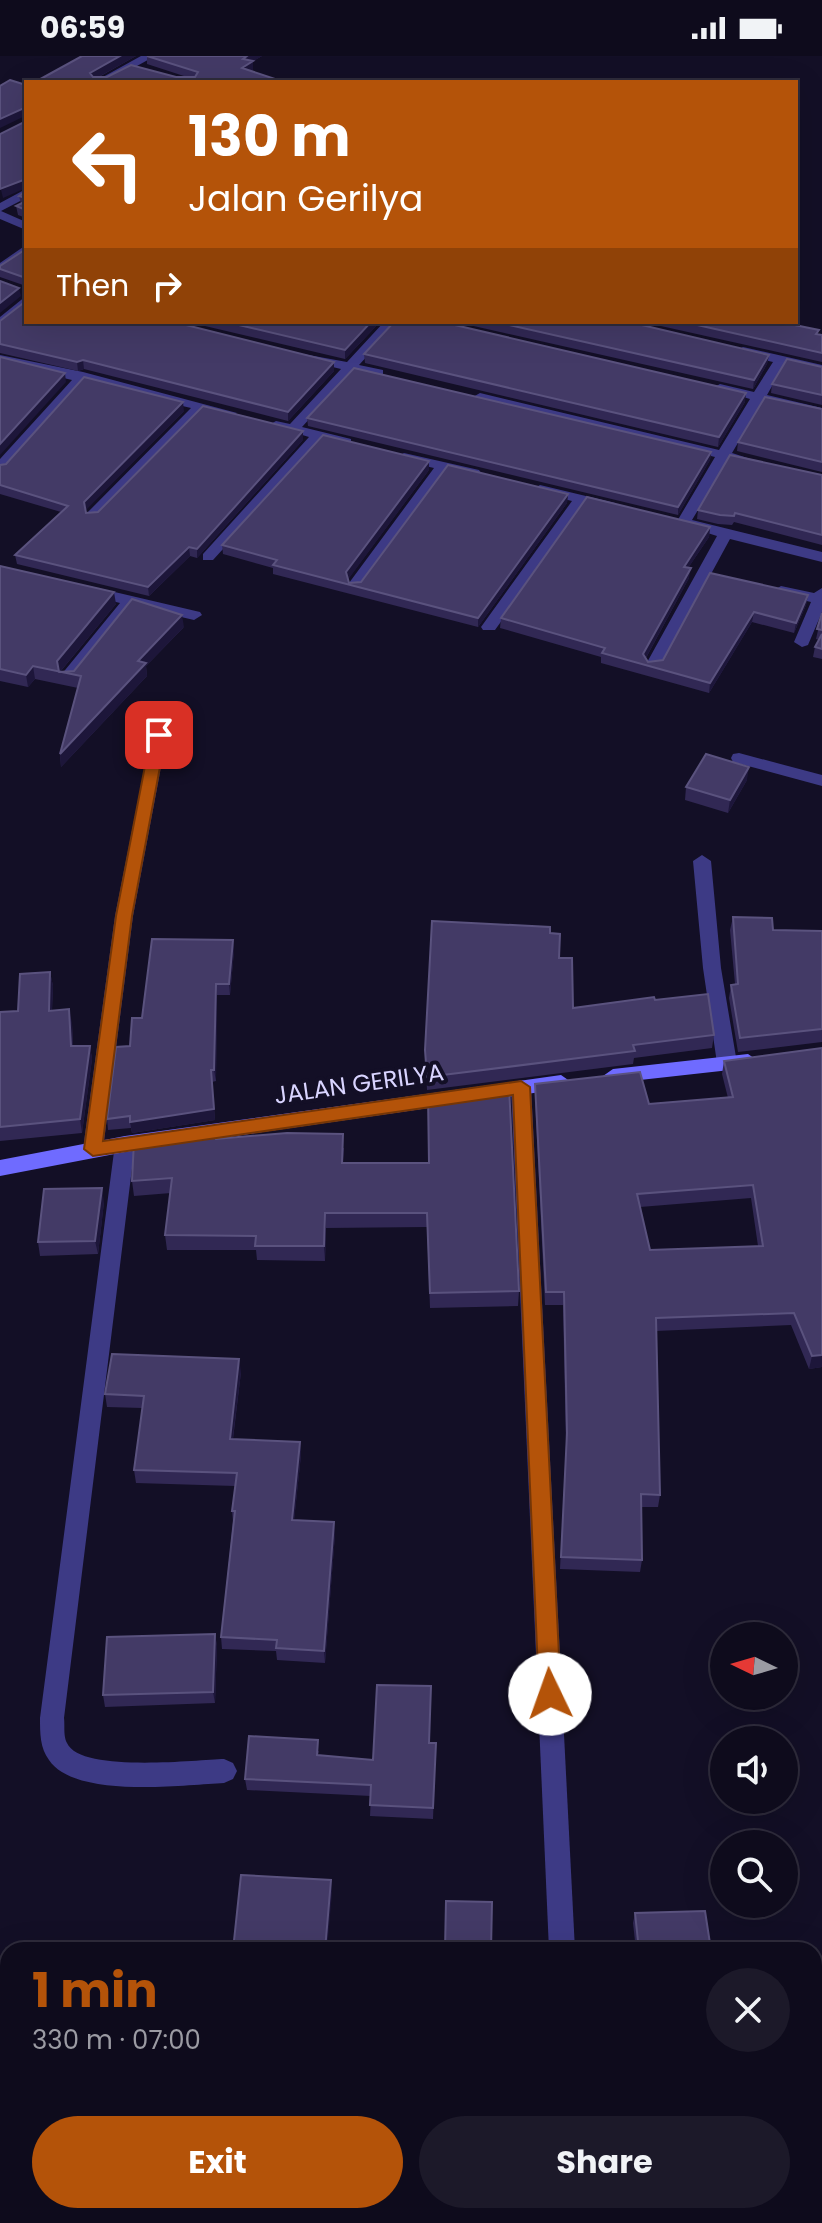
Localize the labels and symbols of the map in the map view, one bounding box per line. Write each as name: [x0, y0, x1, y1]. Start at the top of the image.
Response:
pin: [125, 701, 193, 769]
street label: JALAN GERILYA: [272, 1055, 446, 1112]
north arrow: [710, 1622, 798, 1710]
position arrow: [508, 1652, 592, 1736]

